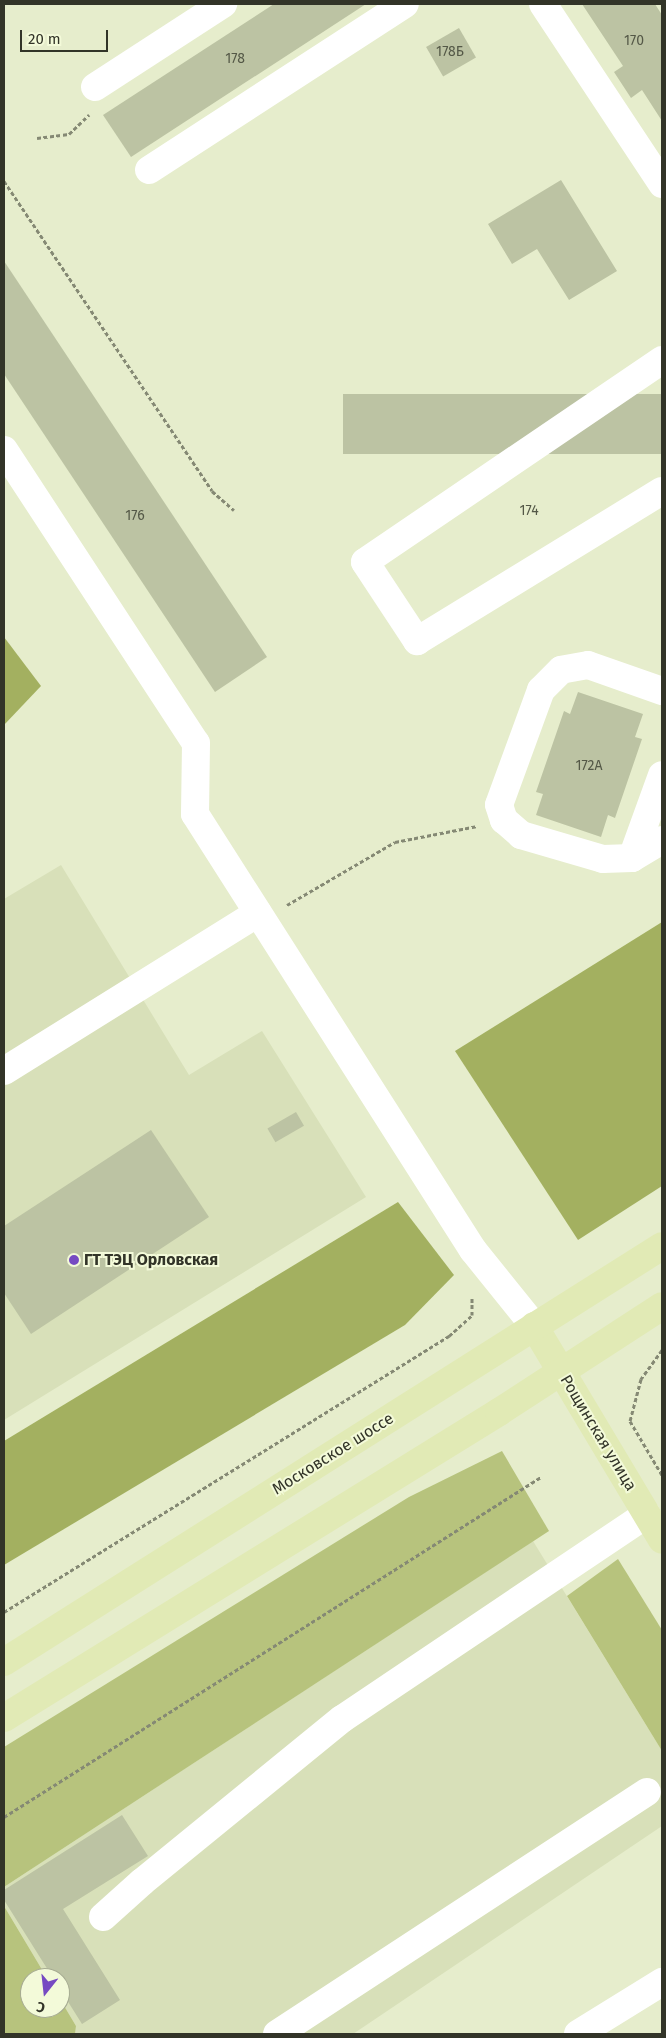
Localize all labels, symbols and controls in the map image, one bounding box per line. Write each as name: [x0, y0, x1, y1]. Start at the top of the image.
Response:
scale bar: [22, 20, 110, 52]
text: 20 m: [28, 30, 61, 48]
house number: 170: [624, 33, 644, 49]
house number: 178Б: [436, 44, 464, 60]
house number: 178: [225, 51, 245, 67]
house number: 174: [519, 503, 539, 519]
house number: 176: [125, 508, 145, 524]
house number: 172А: [575, 758, 603, 774]
place label: ГТ ТЭЦ Орловская: [84, 1250, 218, 1270]
marker: ГТ ТЭЦ Орловская: [68, 1254, 80, 1266]
street label: Рощинская улица: [556, 1371, 640, 1495]
street label: Московское шоссе: [269, 1409, 397, 1499]
north arrow: [20, 1968, 70, 2018]
text: С: [35, 1998, 47, 2016]

